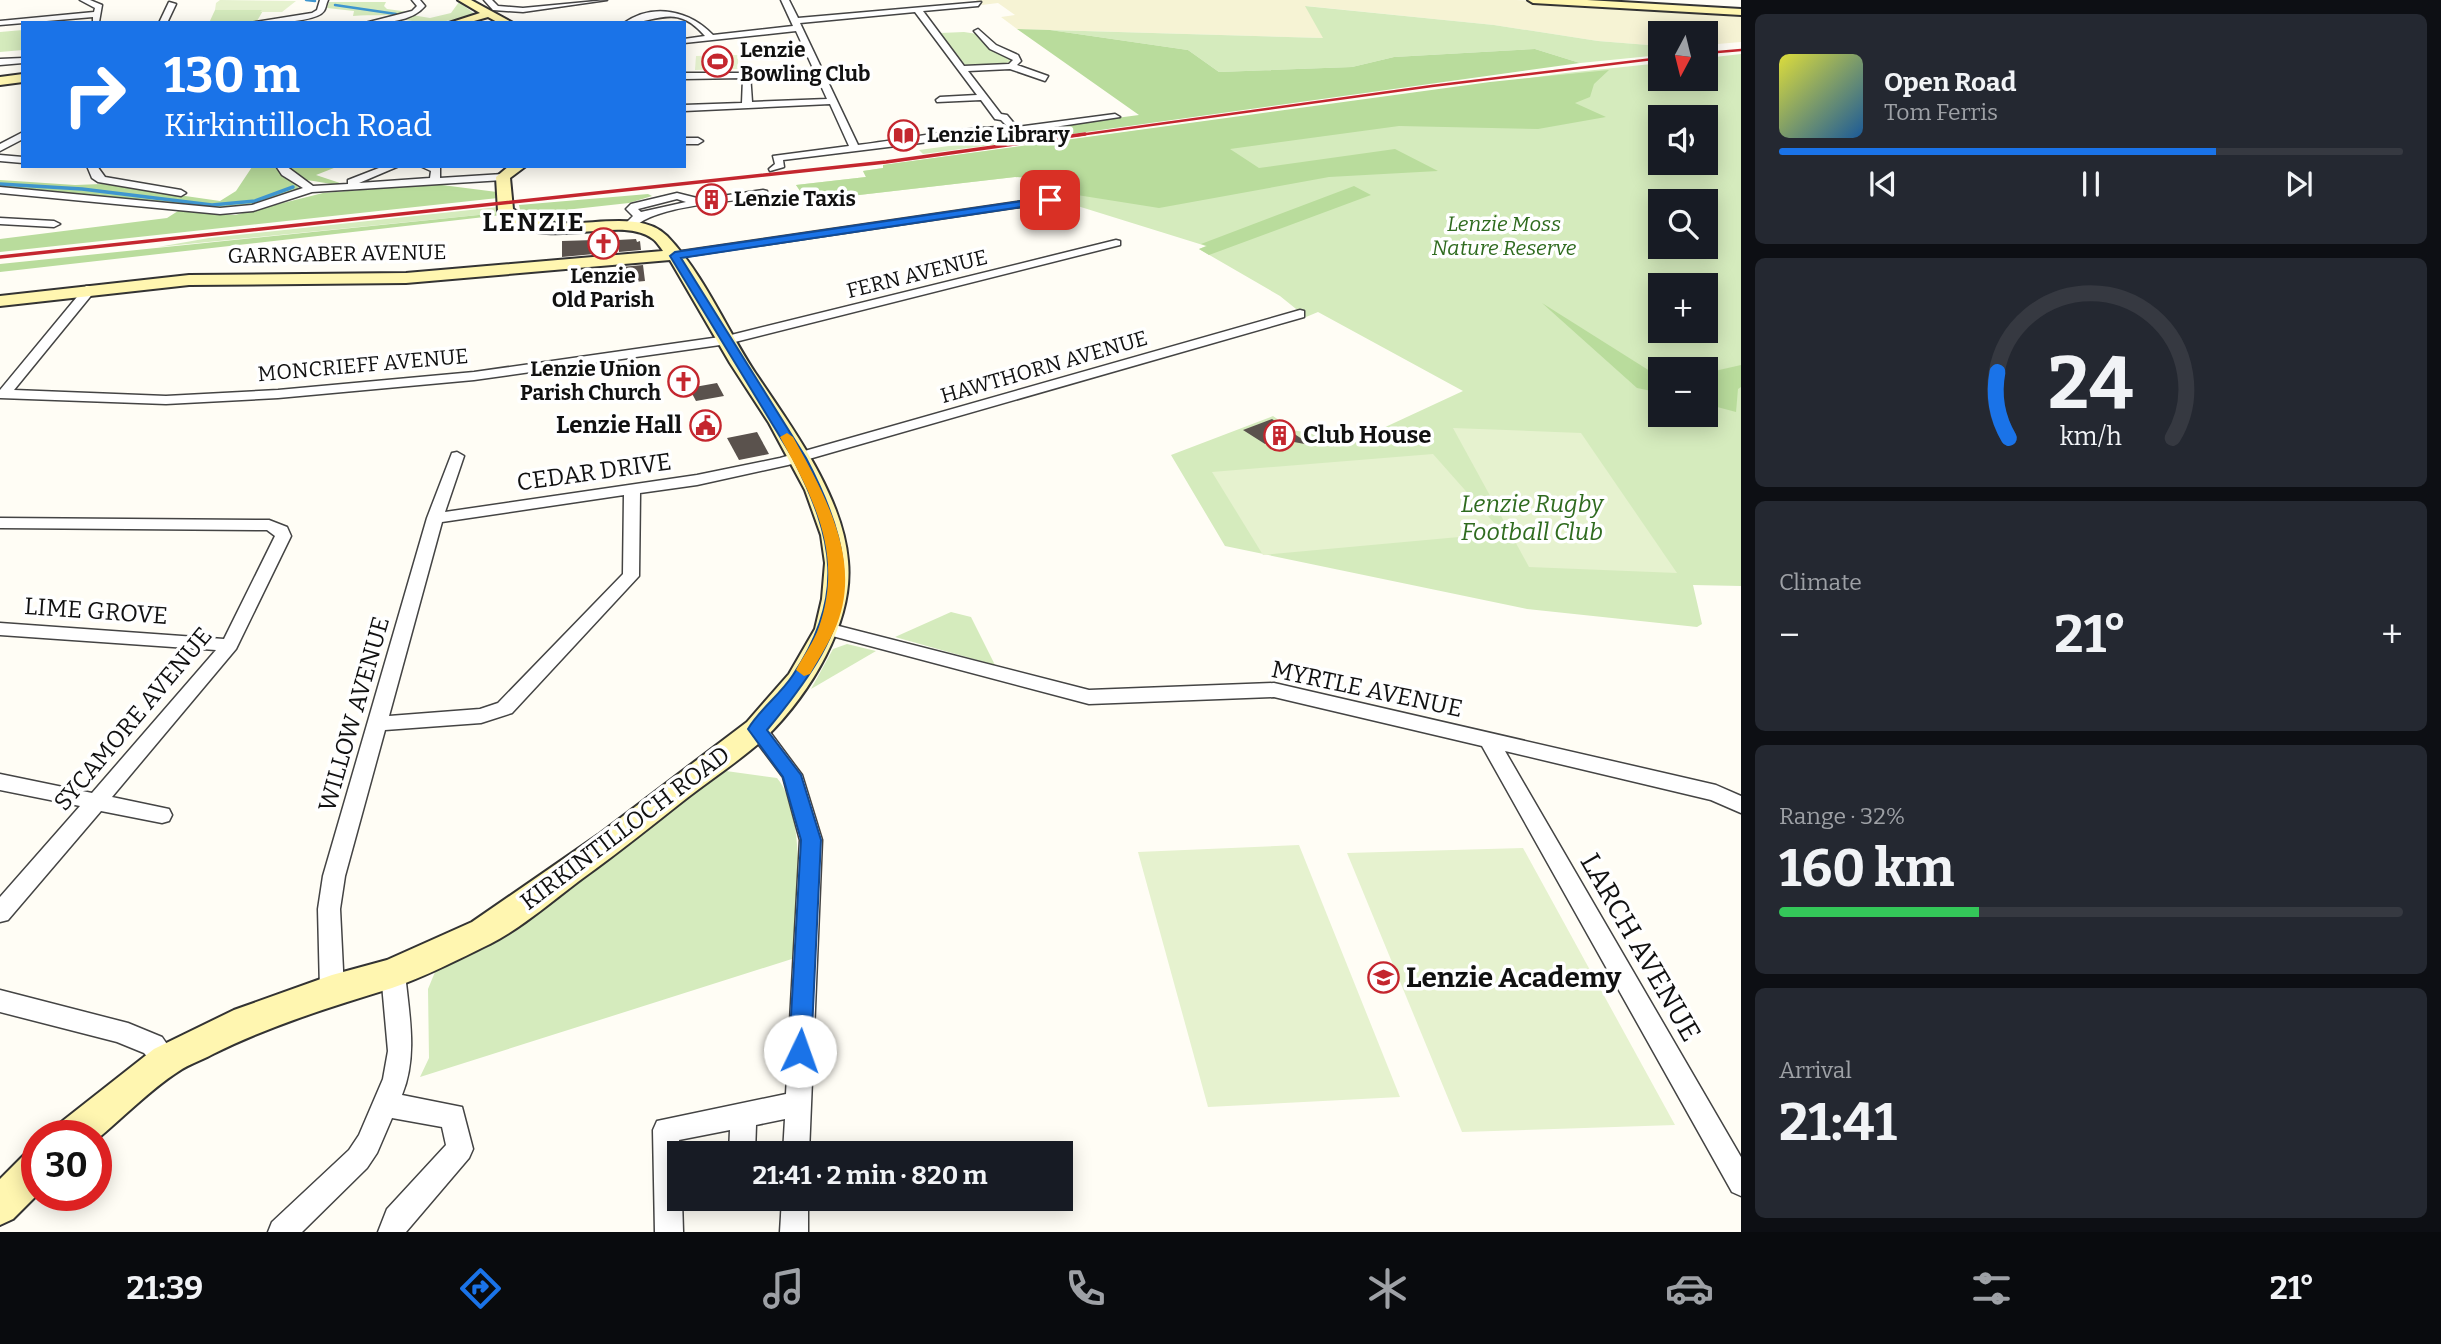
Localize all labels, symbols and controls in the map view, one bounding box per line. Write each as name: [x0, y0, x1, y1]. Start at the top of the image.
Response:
north arrow: [1648, 21, 1718, 91]
map controls: [1648, 21, 1718, 427]
place label: Lenzie Bowling Club: [740, 37, 870, 87]
sports icon: Lenzie Bowling Club: [700, 45, 734, 79]
text: 130 m: [164, 46, 300, 105]
icon: right: [49, 49, 140, 140]
text: Open Road: [1884, 67, 2016, 98]
text: Tom Ferris: [1884, 98, 1998, 126]
button: sound: [1648, 105, 1718, 175]
text: Kirkintilloch Road: [164, 106, 432, 144]
library icon: Lenzie Library: [887, 118, 921, 152]
place label: Lenzie Library: [927, 122, 1070, 148]
icon: previous: [1864, 165, 1902, 203]
icon: pause: [2072, 165, 2110, 203]
icon: next: [2280, 165, 2318, 203]
pin: [1020, 170, 1080, 230]
icon: arrive: [1031, 181, 1069, 219]
building icon: Lenzie Taxis: [694, 182, 728, 216]
place label: Lenzie Taxis: [734, 186, 856, 212]
button: search: [1648, 189, 1718, 259]
district label: LENZIE: [482, 207, 586, 238]
park label: Lenzie Moss Nature Reserve: [1432, 211, 1577, 261]
church icon: Lenzie Old Parish: [586, 227, 620, 261]
street label: GARNGABER AVENUE: [227, 239, 447, 269]
street label: FERN AVENUE: [844, 244, 990, 304]
place label: Lenzie Old Parish: [552, 263, 655, 313]
button: +: [1648, 273, 1718, 343]
street label: HAWTHORN AVENUE: [937, 325, 1151, 409]
text: 24: [2048, 341, 2134, 428]
street label: MONCRIEFF AVENUE: [257, 343, 469, 387]
place label: Lenzie Union Parish Church: [520, 356, 662, 406]
button: −: [1648, 357, 1718, 427]
church icon: Lenzie Union Parish Church: [667, 364, 701, 398]
public building icon: Lenzie Hall: [688, 408, 722, 442]
place label: Lenzie Hall: [556, 411, 683, 439]
building icon: Club House: [1263, 418, 1297, 452]
place label: Club House: [1303, 421, 1431, 449]
text: km/h: [2060, 422, 2122, 452]
street label: CEDAR DRIVE: [515, 447, 673, 497]
park label: Lenzie Rugby Football Club: [1461, 490, 1605, 546]
text: Climate: [1779, 568, 1862, 596]
street label: LIME GROVE: [23, 592, 169, 630]
text: 21°: [2054, 603, 2127, 666]
text: −: [1779, 612, 1800, 658]
text: +: [2381, 612, 2403, 658]
street label: WILLOW AVENUE: [313, 613, 395, 815]
street label: SYCAMORE AVENUE: [48, 622, 218, 816]
street label: MYRTLE AVENUE: [1269, 655, 1465, 723]
street label: KIRKINTILLOCH ROAD: [515, 740, 735, 916]
text: Range · 32%: [1779, 802, 1905, 830]
text: 160 km: [1779, 837, 1954, 900]
street label: LARCH AVENUE: [1573, 847, 1708, 1047]
school or university icon: Lenzie Academy: [1366, 960, 1400, 994]
place label: Lenzie Academy: [1406, 961, 1622, 994]
position arrow: [763, 1014, 837, 1088]
text: Arrival: [1779, 1056, 1852, 1084]
text: 21:41: [1779, 1091, 1897, 1154]
speed limit sign: 30: [21, 1120, 112, 1211]
text: 21:41 · 2 min · 820 m: [752, 1160, 988, 1191]
icon: directions: [456, 1264, 505, 1313]
icon: music: [759, 1264, 808, 1313]
icon: phone: [1061, 1264, 1110, 1313]
icon: climate: [1363, 1264, 1412, 1313]
icon: car: [1665, 1264, 1714, 1313]
icon: filters: [1967, 1264, 2016, 1313]
text: 21:39: [127, 1269, 203, 1307]
text: 21°: [2270, 1269, 2314, 1307]

